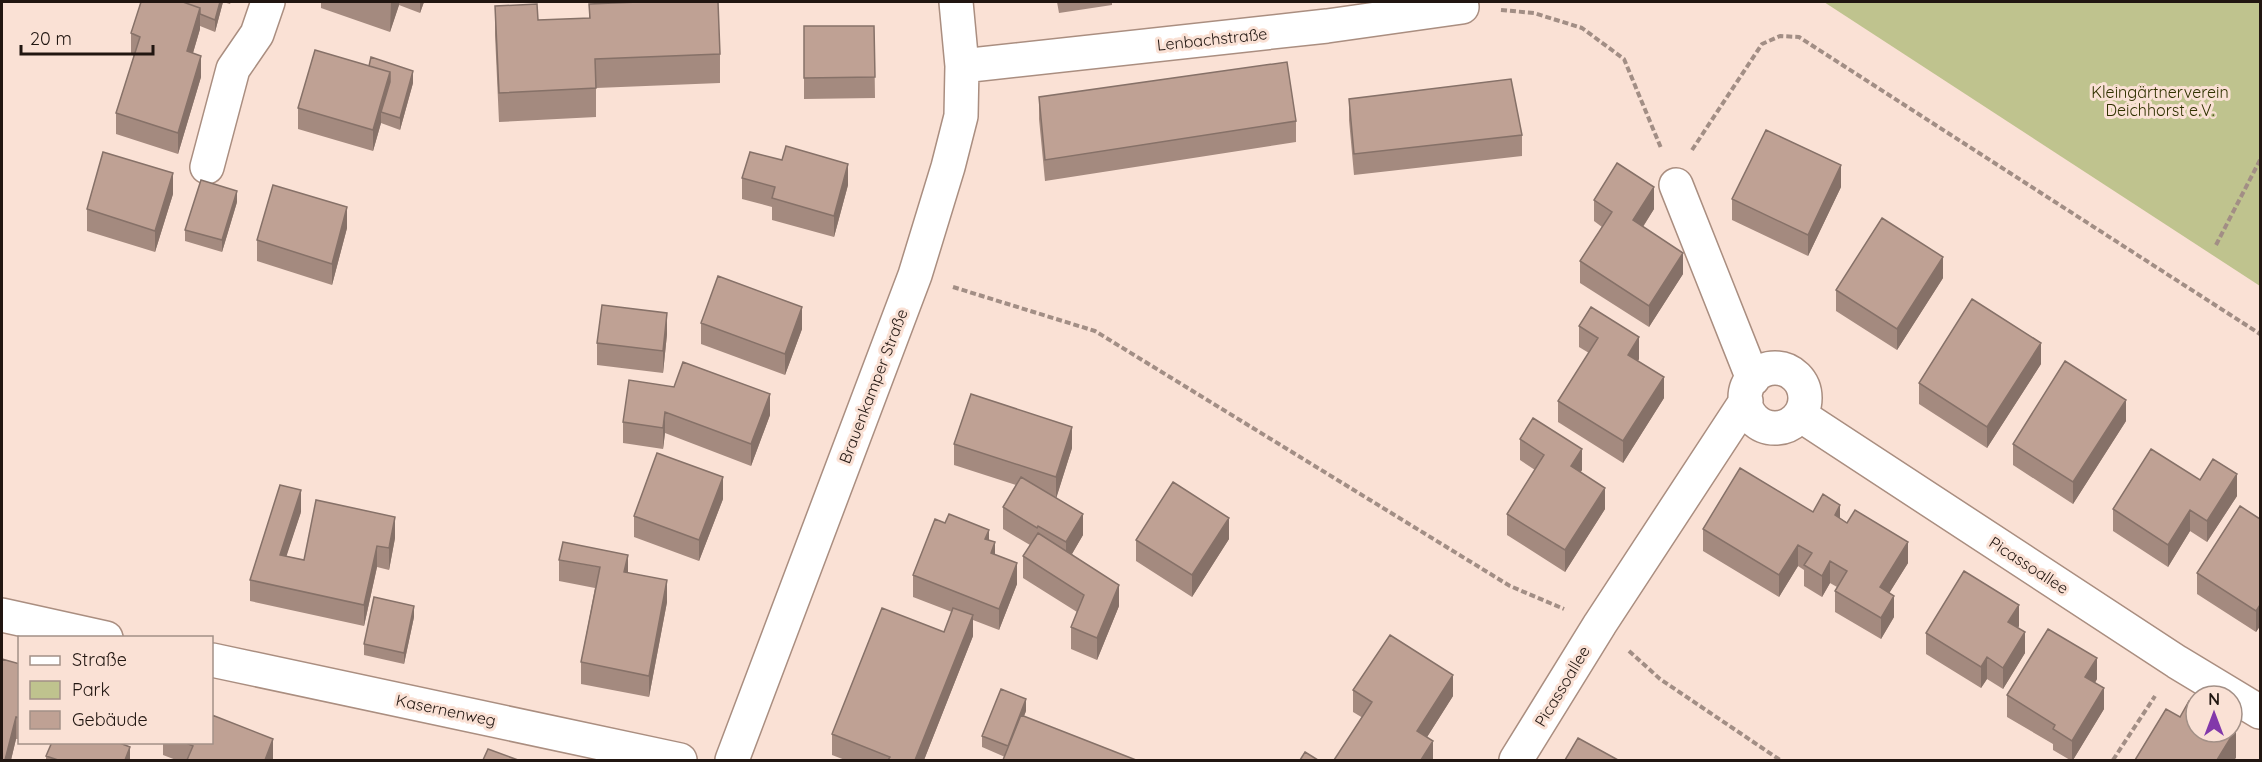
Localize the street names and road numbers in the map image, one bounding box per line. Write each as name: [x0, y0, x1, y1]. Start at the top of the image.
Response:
street label: Lenbachstraße: [1156, 23, 1268, 55]
street label: Brauenkamper Straße: [834, 306, 912, 466]
street label: Picassoallee: [1986, 532, 2072, 598]
street label: Picassoallee: [1530, 642, 1594, 730]
street label: Kasernenweg: [394, 690, 498, 730]

